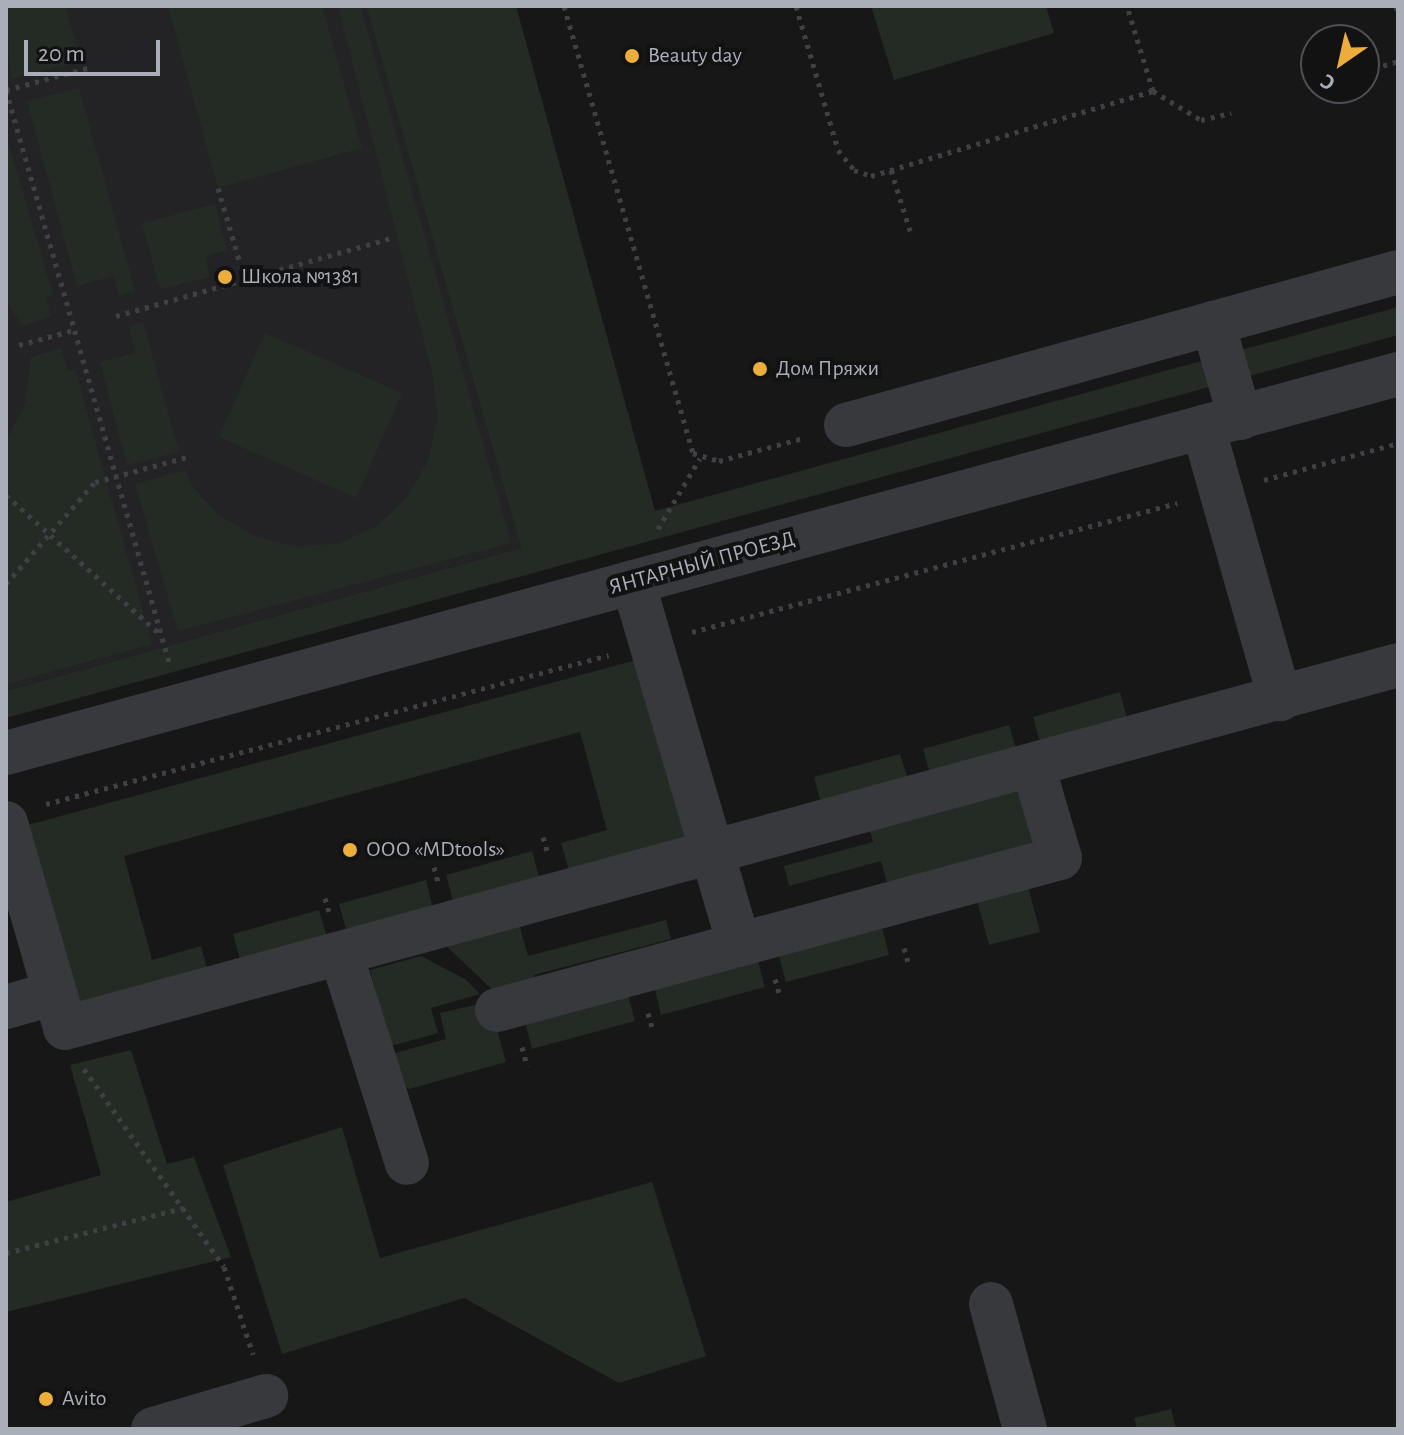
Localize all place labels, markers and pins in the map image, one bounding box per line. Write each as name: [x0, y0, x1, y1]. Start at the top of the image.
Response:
place label: Beauty day: [648, 43, 742, 69]
marker: Beauty day: [623, 47, 641, 65]
place label: Школа №1381: [241, 264, 359, 290]
marker: Школа №1381: [216, 268, 234, 286]
place label: Дом Пряжи: [776, 356, 879, 382]
marker: Дом Пряжи: [751, 360, 769, 378]
place label: ООО «MDtools»: [366, 837, 505, 863]
marker: ООО «MDtools»: [341, 841, 359, 859]
place label: Avito: [62, 1386, 106, 1412]
marker: Avito: [37, 1390, 55, 1408]

